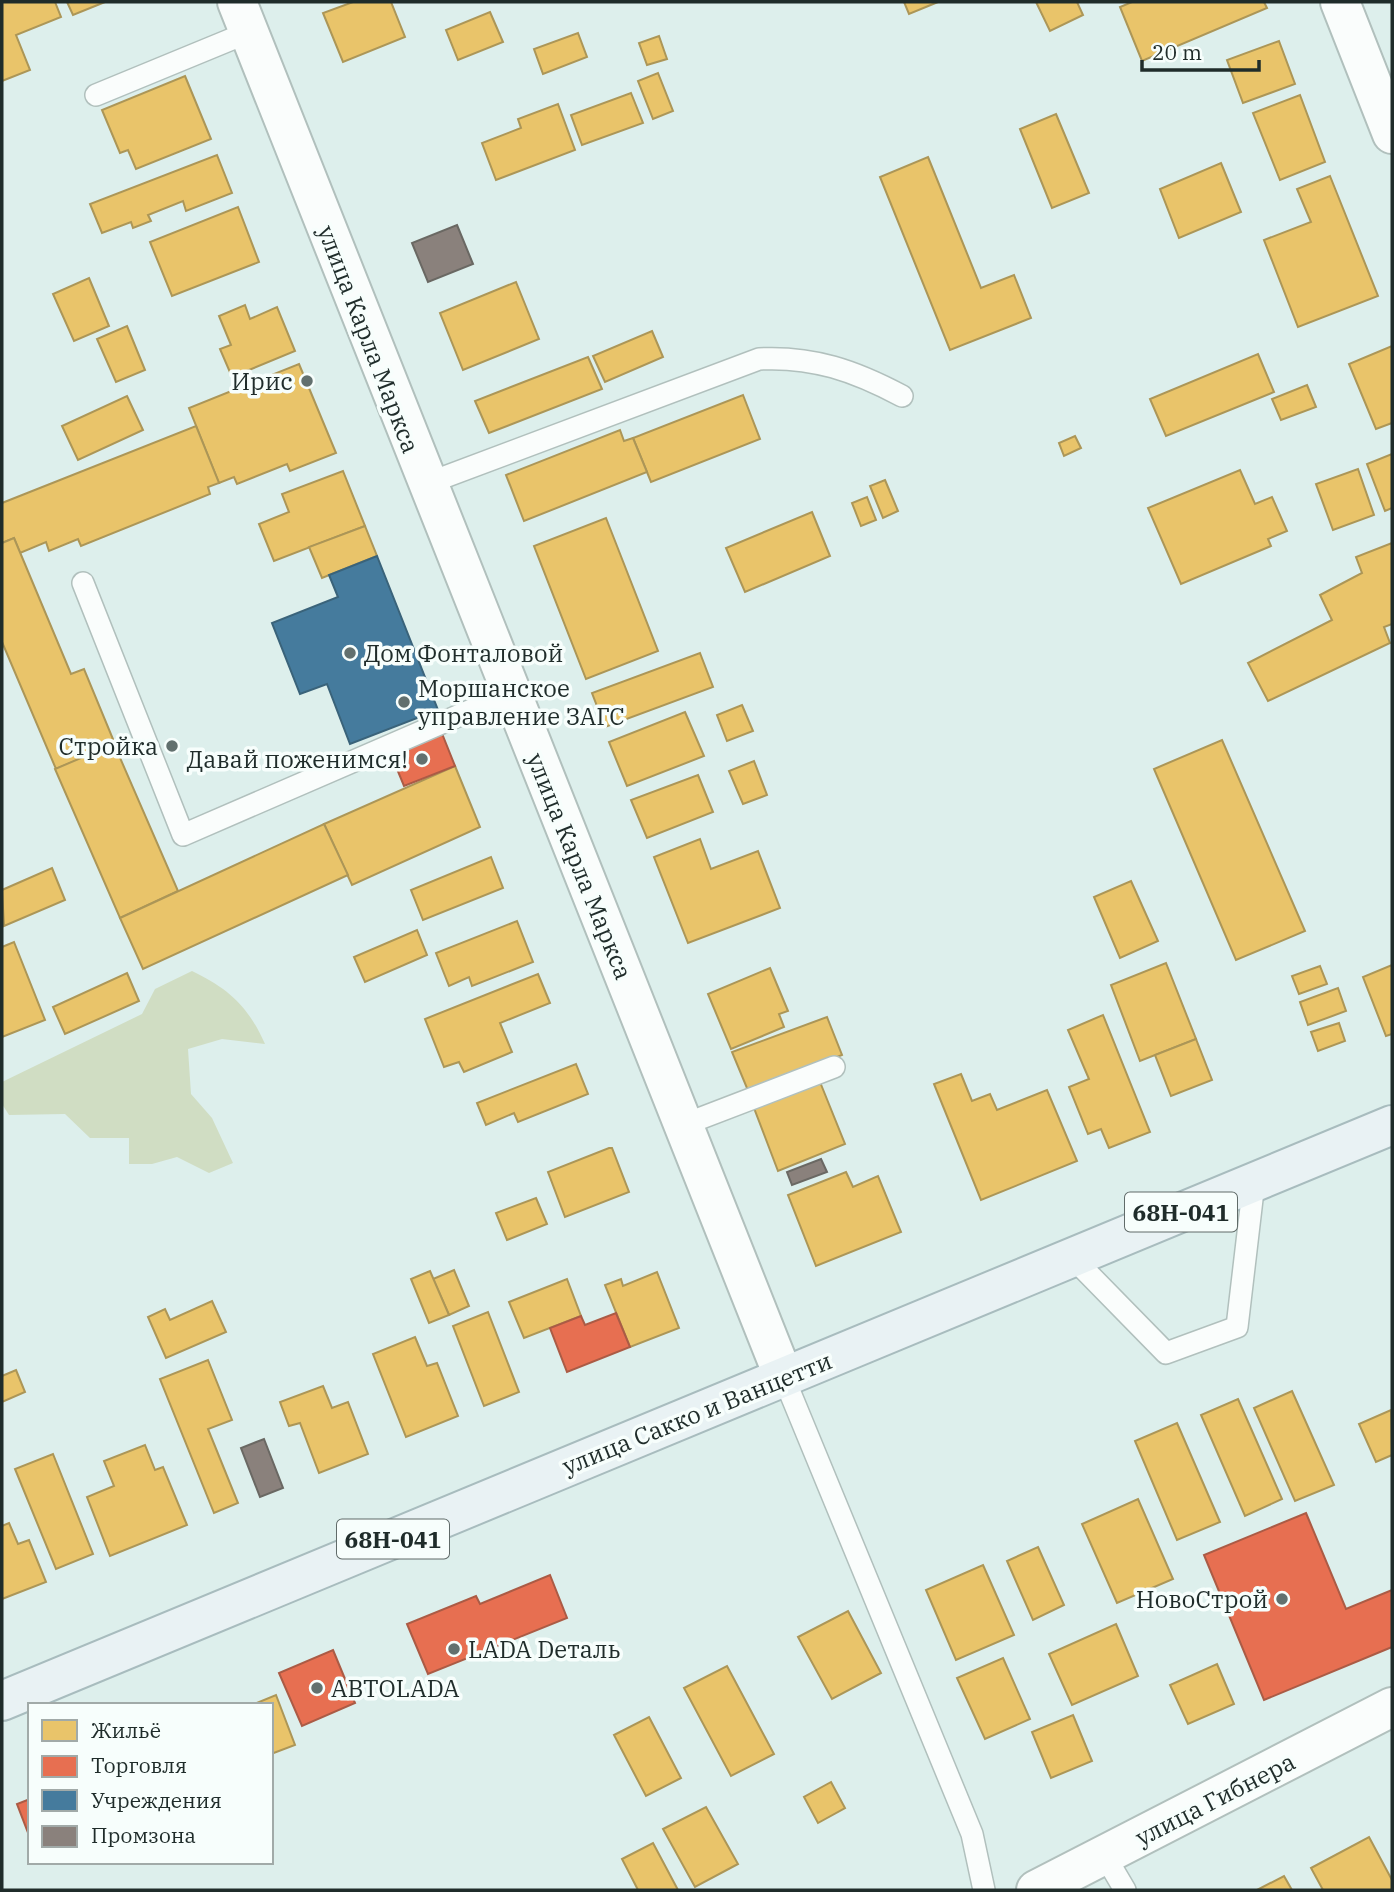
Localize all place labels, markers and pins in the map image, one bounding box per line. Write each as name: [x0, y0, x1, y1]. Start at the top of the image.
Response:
place label: Ирис: [231, 365, 293, 397]
marker: Ирис: [299, 373, 315, 389]
place label: Дом Фонталовой: [364, 637, 563, 669]
marker: Дом Фонталовой: [342, 645, 358, 661]
place label: Моршанское управление ЗАГС: [418, 672, 625, 732]
marker: Моршанское управление ЗАГС: [396, 694, 412, 710]
place label: Стройка: [59, 730, 158, 762]
marker: Стройка: [164, 738, 180, 754]
place label: Давай поженимся!: [187, 743, 408, 775]
marker: Давай поженимся!: [414, 751, 430, 767]
place label: НовоСтрой: [1136, 1583, 1268, 1615]
marker: НовоСтрой: [1274, 1591, 1290, 1607]
place label: LADA Dеталь: [468, 1633, 621, 1665]
marker: LADA Dеталь: [446, 1641, 462, 1657]
place label: АВТОLADA: [331, 1672, 460, 1704]
marker: АВТОLADA: [309, 1680, 325, 1696]

